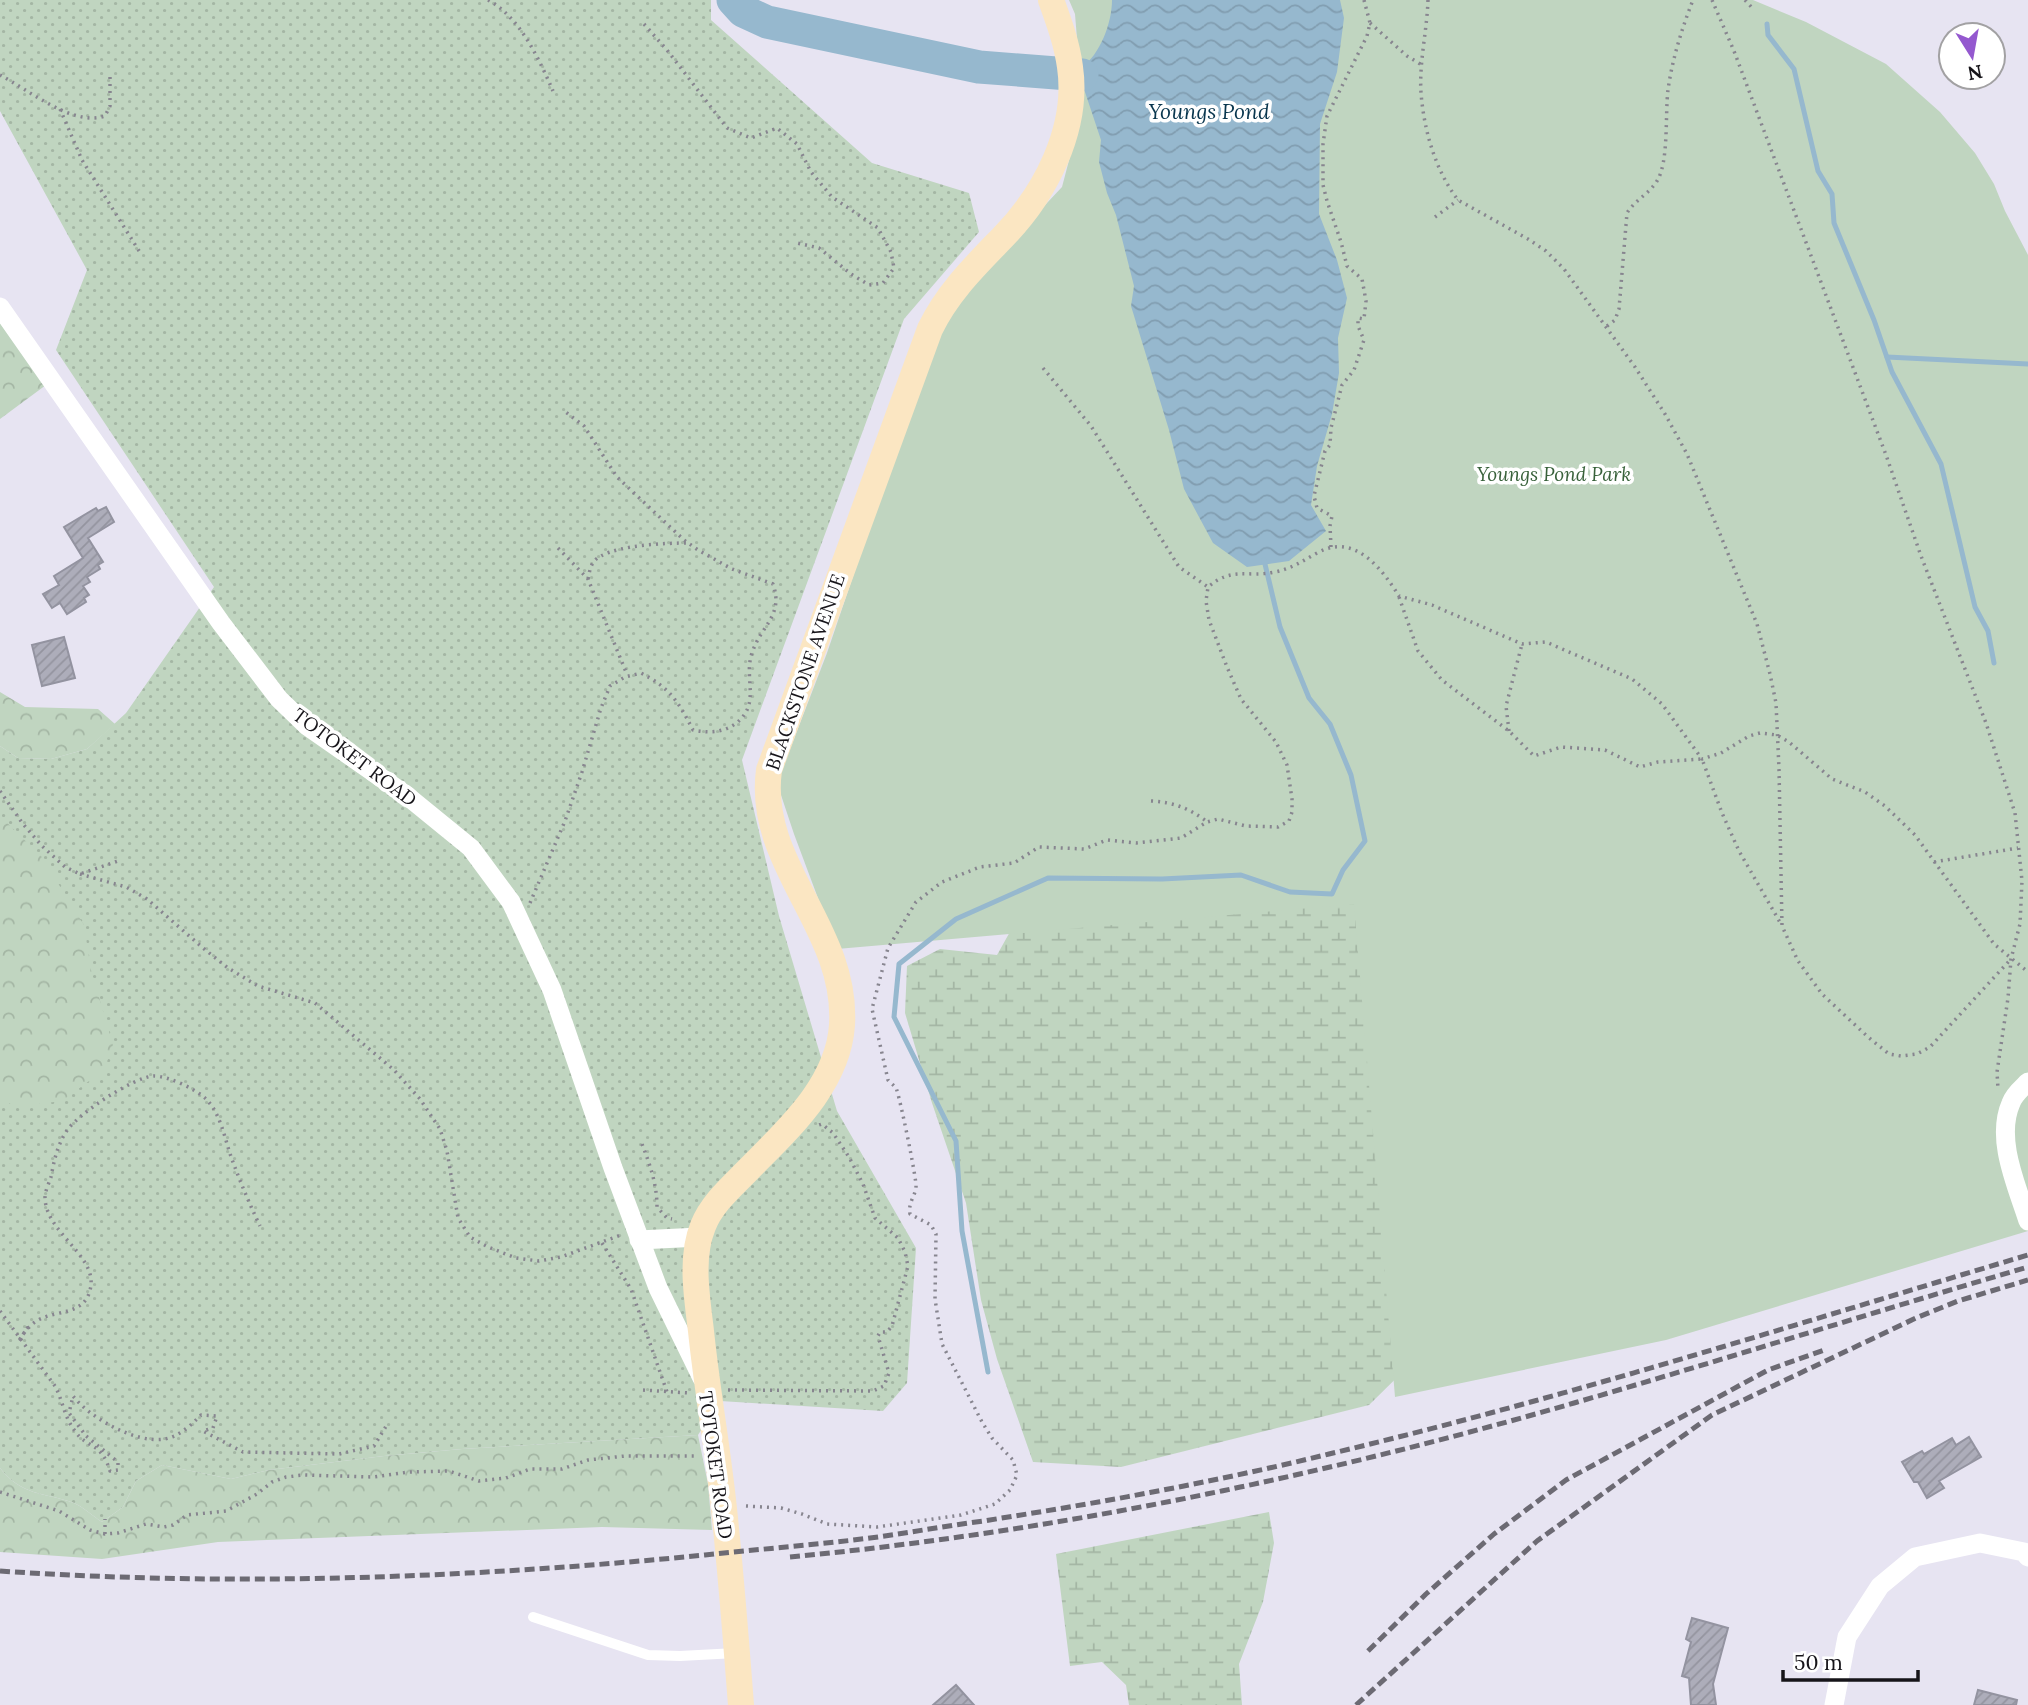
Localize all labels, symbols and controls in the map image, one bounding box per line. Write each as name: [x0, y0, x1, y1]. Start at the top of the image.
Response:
north arrow: [1937, 21, 2007, 91]
text: N: [1965, 60, 1985, 86]
water label: Youngs Pond: [1148, 98, 1270, 125]
park label: Youngs Pond Park: [1477, 462, 1631, 486]
street label: BLACKSTONE AVENUE: [760, 571, 850, 773]
street label: TOTOKET ROAD: [288, 703, 422, 811]
street label: TOTOKET ROAD: [694, 1390, 738, 1540]
scale bar: [1783, 1638, 1918, 1682]
text: 50 m: [1794, 1649, 1843, 1676]

